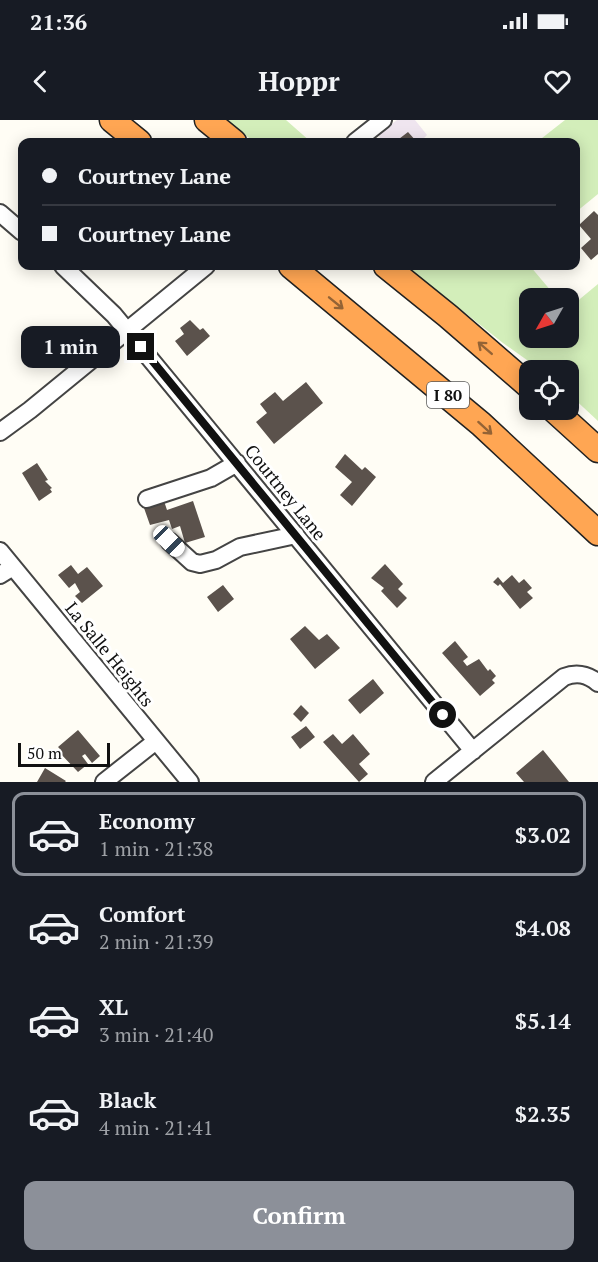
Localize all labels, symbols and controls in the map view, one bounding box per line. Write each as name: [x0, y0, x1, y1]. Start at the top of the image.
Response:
text: 21:36: [30, 7, 87, 36]
text: Hoppr: [258, 63, 340, 99]
icon: back: [24, 65, 57, 98]
icon: heart: [541, 65, 574, 98]
text: Courtney Lane: [78, 161, 231, 190]
text: Courtney Lane: [78, 219, 231, 248]
north arrow: [519, 288, 579, 348]
map controls: [519, 288, 579, 420]
one-way arrow: [328, 296, 344, 309]
callout: 1 min: [21, 326, 120, 368]
text: 1 min: [43, 333, 98, 360]
route end: [127, 333, 154, 360]
one-way arrow: [478, 342, 494, 356]
button: locate: [519, 360, 579, 420]
road number: I 80: [427, 382, 469, 408]
one-way arrow: [478, 421, 493, 435]
street label: Courtney Lane: [240, 439, 332, 545]
car: [150, 522, 188, 560]
street label: La Salle Heights: [60, 597, 160, 711]
route start: [429, 701, 456, 728]
scale bar: [18, 740, 110, 768]
text: 50 m: [27, 742, 62, 764]
text: Economy: [99, 806, 195, 835]
icon: car: [27, 807, 81, 861]
text: $3.02: [515, 820, 571, 849]
text: 1 min · 21:38: [99, 835, 213, 862]
text: Comfort: [99, 899, 185, 928]
icon: car: [27, 900, 81, 954]
text: $4.08: [515, 913, 571, 942]
text: 2 min · 21:39: [99, 928, 213, 955]
text: XL: [99, 992, 128, 1021]
icon: car: [27, 993, 81, 1047]
text: $5.14: [515, 1006, 571, 1035]
text: 3 min · 21:40: [99, 1021, 213, 1048]
text: Black: [99, 1085, 156, 1114]
icon: car: [27, 1086, 81, 1140]
text: $2.35: [515, 1099, 571, 1128]
text: 4 min · 21:41: [99, 1114, 213, 1141]
button: Confirm: [24, 1181, 574, 1250]

